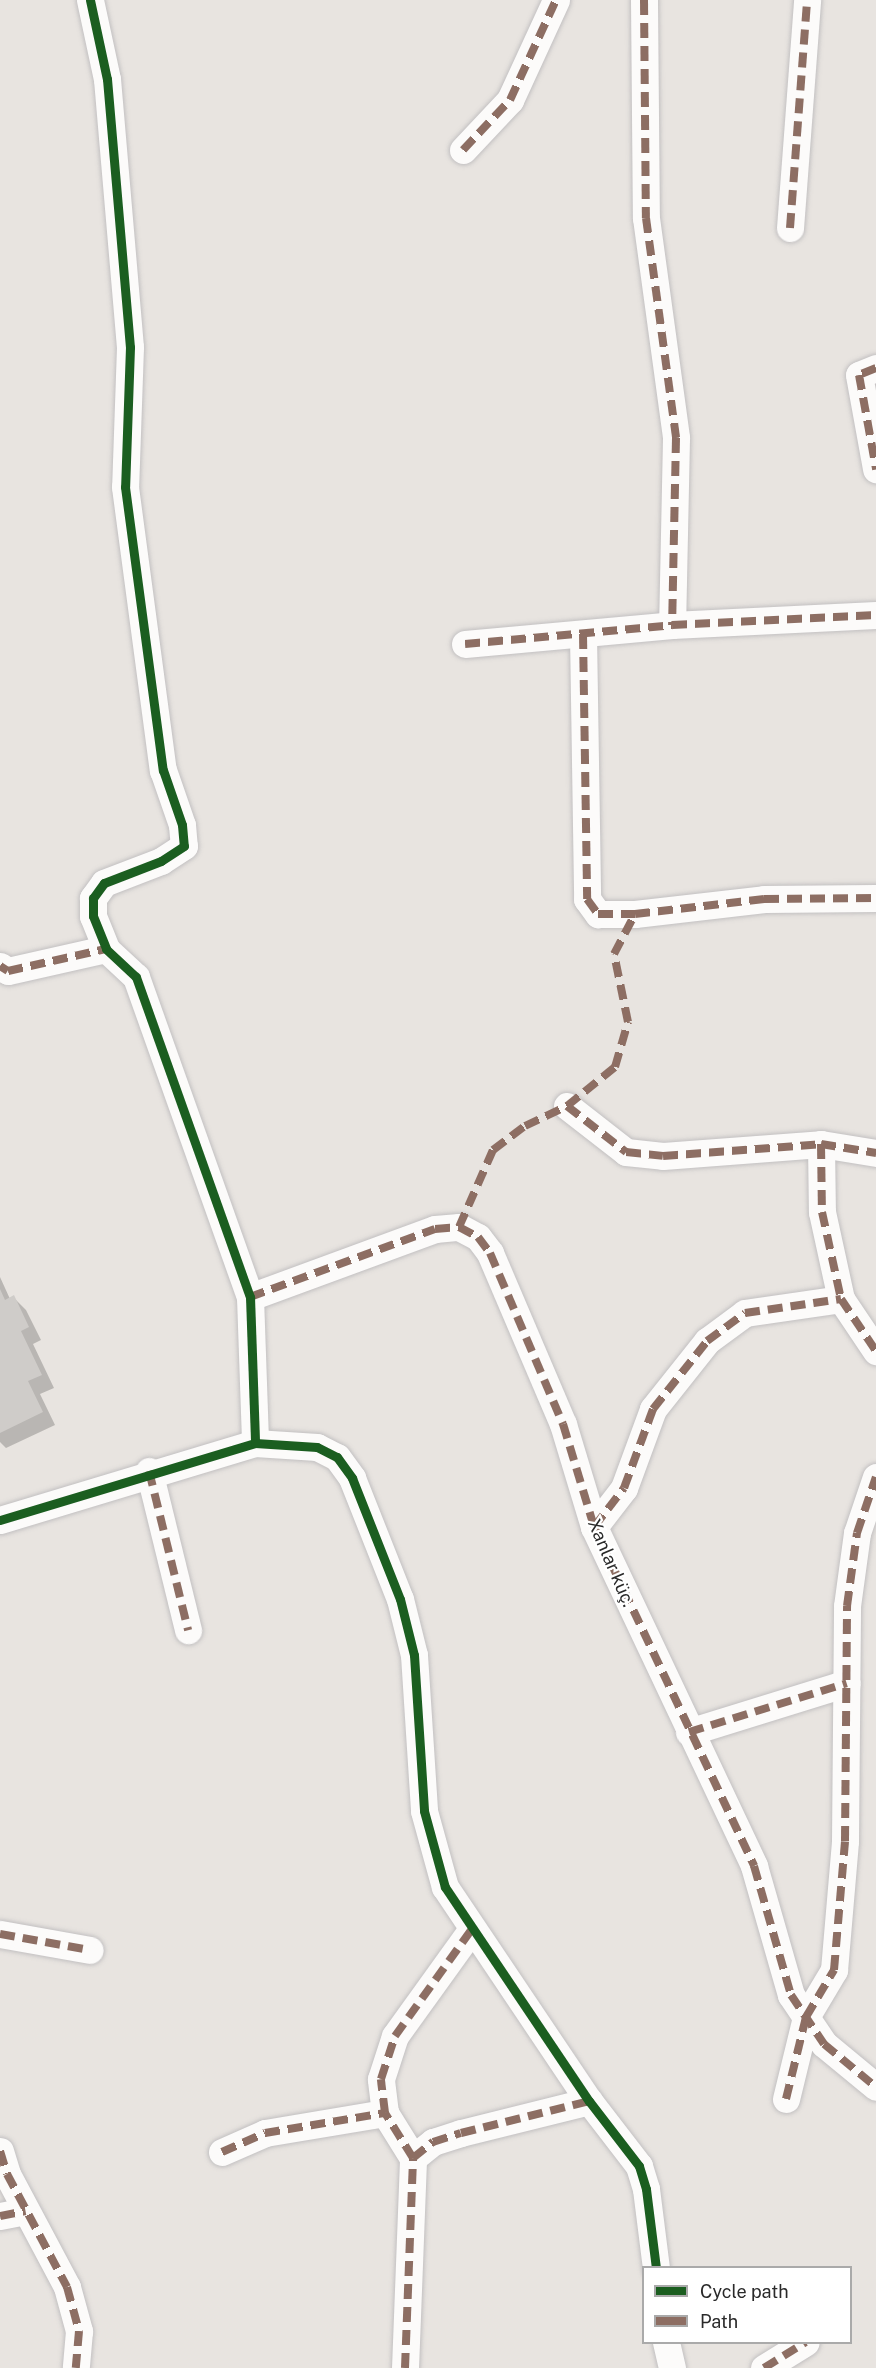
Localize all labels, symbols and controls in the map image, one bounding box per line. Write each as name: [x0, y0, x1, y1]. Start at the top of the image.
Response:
street label: Xanlar küç.: [583, 1516, 639, 1610]
legend: [642, 2266, 852, 2344]
text: Cycle path: [700, 2281, 789, 2302]
text: Path: [700, 2311, 738, 2332]

